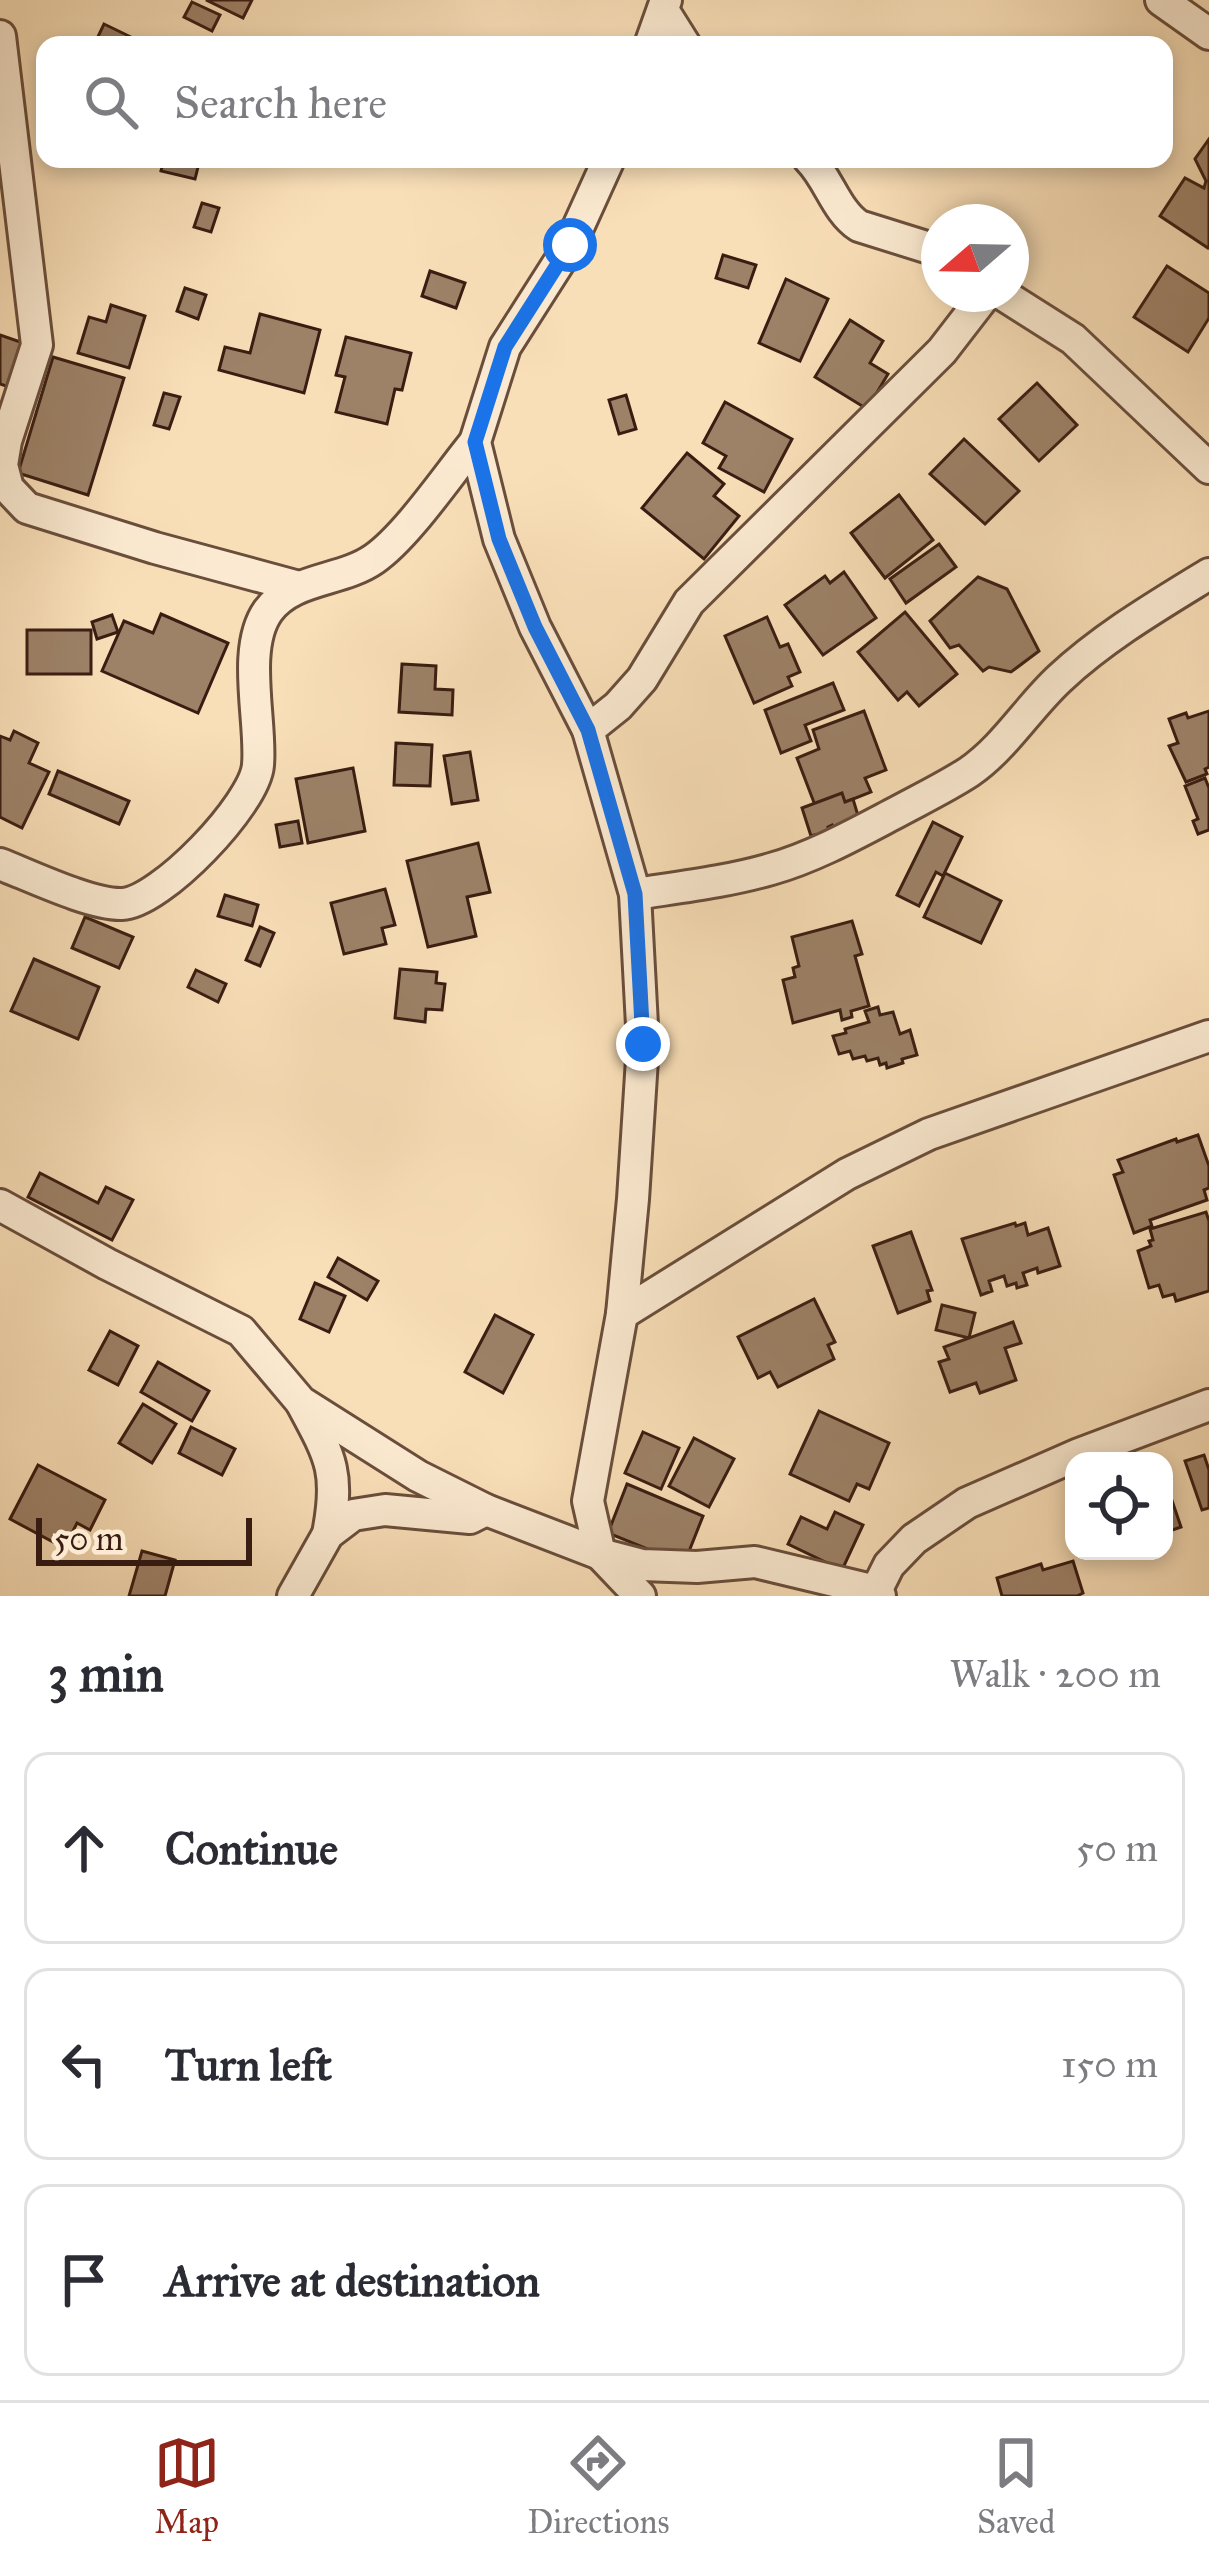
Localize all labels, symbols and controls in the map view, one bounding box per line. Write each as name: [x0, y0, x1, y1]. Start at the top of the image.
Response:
search box: [36, 36, 1173, 168]
icon: search: [78, 69, 144, 135]
text: Search here: [174, 75, 387, 130]
north arrow: [921, 204, 1029, 312]
route start: [543, 218, 597, 272]
route end: [616, 1017, 670, 1071]
map controls: [1065, 1452, 1173, 1560]
button: locate: [1065, 1452, 1173, 1560]
scale bar: [36, 1512, 252, 1565]
text: 50 m: [54, 1519, 123, 1559]
text: 3 min: [48, 1643, 164, 1705]
text: Walk · 200 m: [950, 1650, 1161, 1698]
icon: ahead: [51, 1815, 117, 1881]
text: Continue: [165, 1821, 338, 1876]
text: 50 m: [1076, 1824, 1158, 1872]
icon: left: [51, 2031, 117, 2097]
text: Turn left: [165, 2037, 332, 2092]
text: 150 m: [1061, 2040, 1158, 2088]
icon: arrive: [51, 2247, 117, 2313]
text: Arrive at destination: [165, 2253, 540, 2308]
tab: Map: [154, 2430, 220, 2542]
tab: Directions: [527, 2430, 669, 2542]
tab: Saved: [977, 2430, 1055, 2542]

